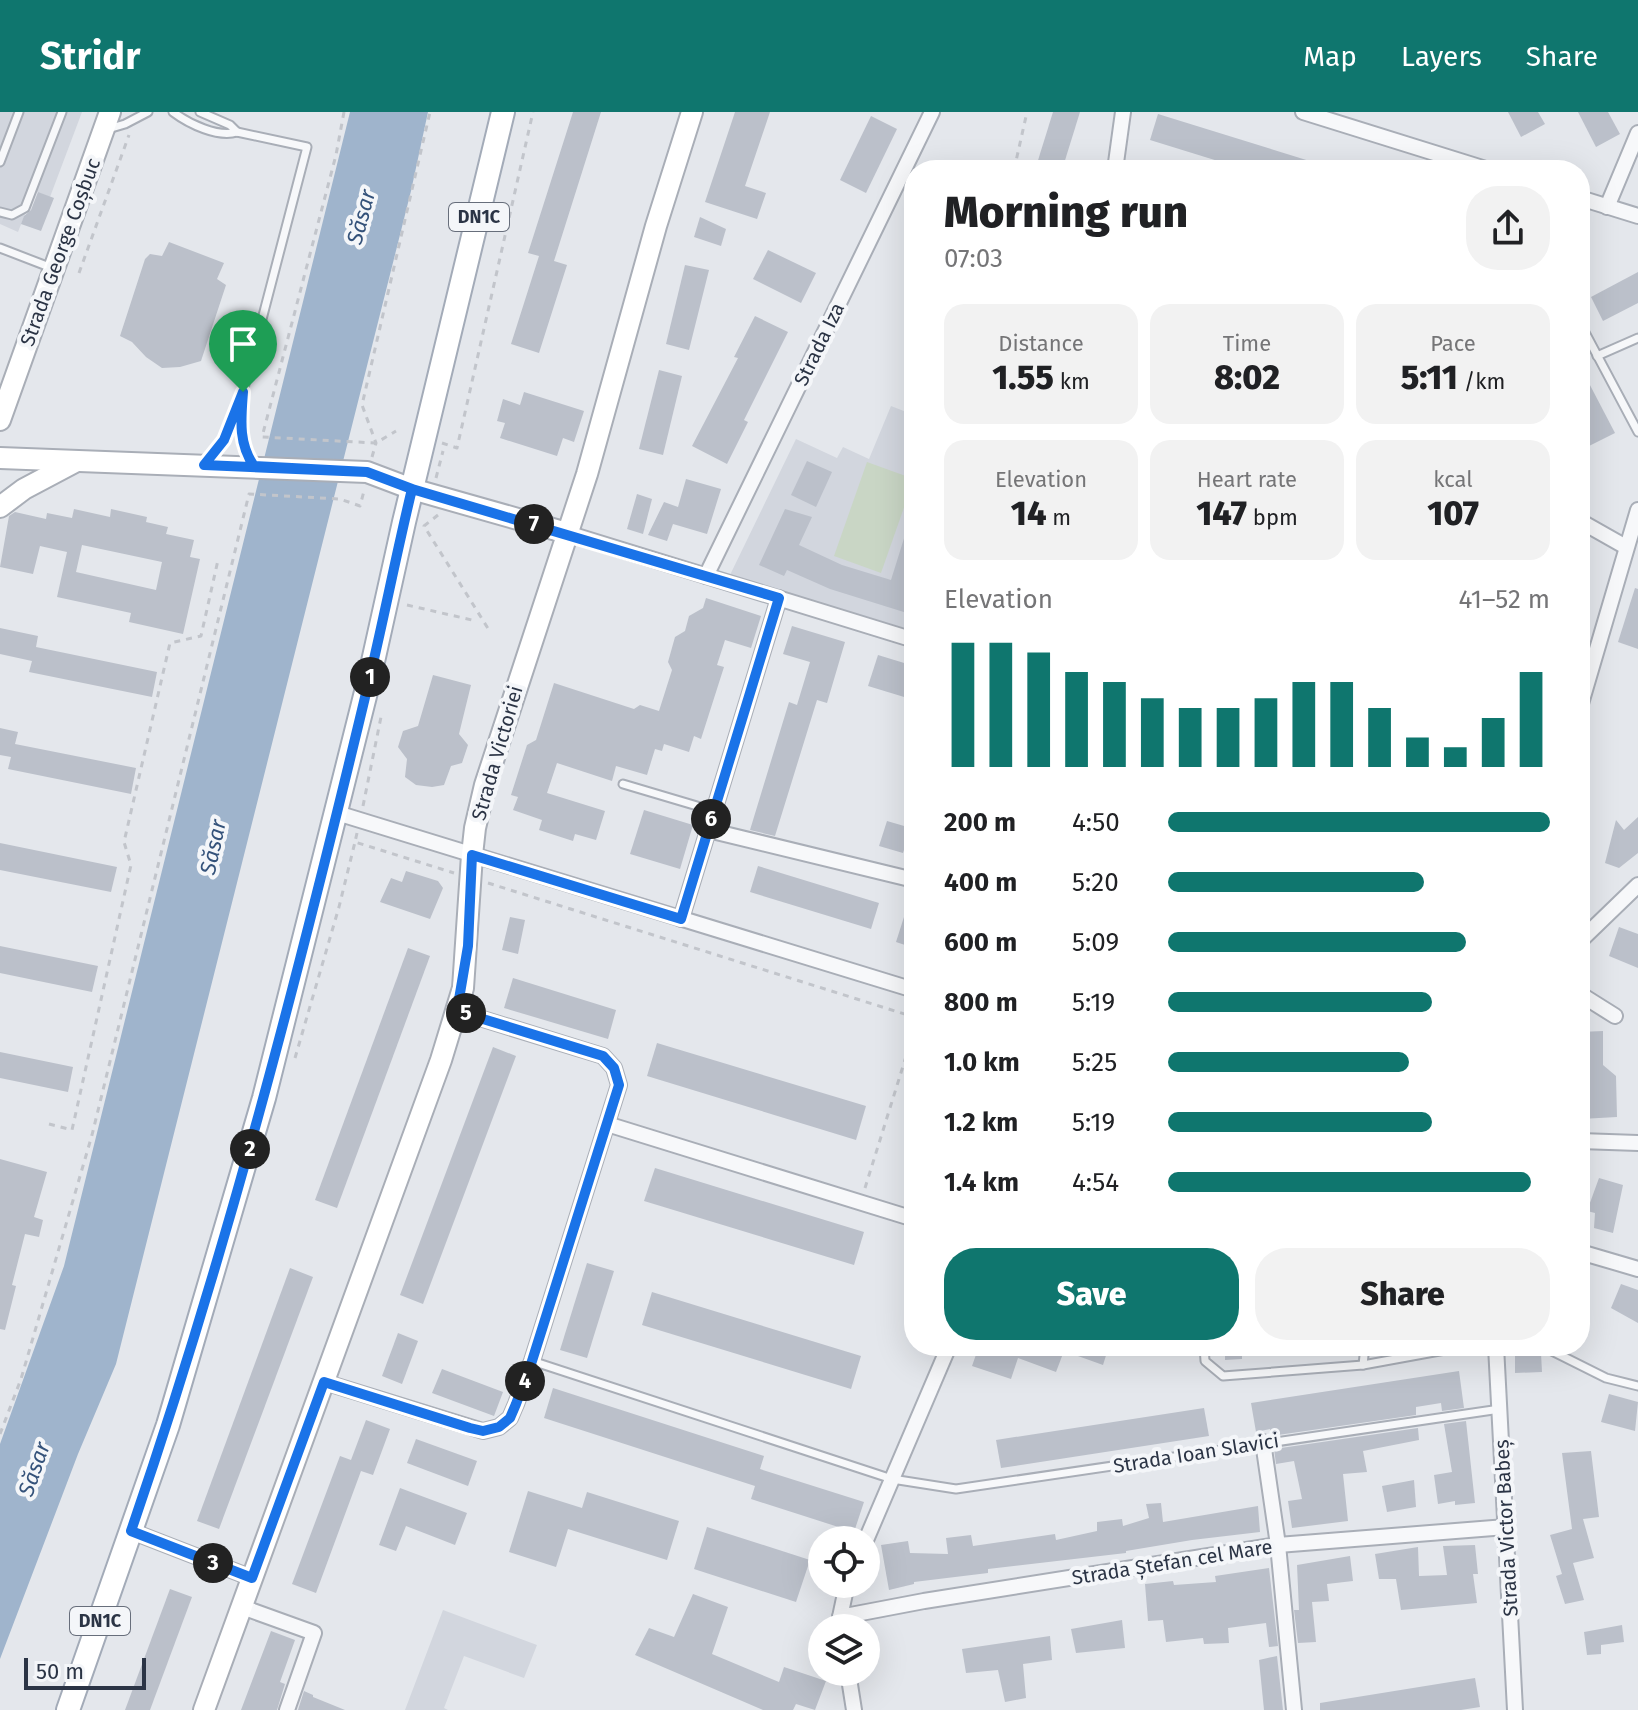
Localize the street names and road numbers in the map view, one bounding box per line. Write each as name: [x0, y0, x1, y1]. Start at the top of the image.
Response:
street label: Strada George Coșbuc: [15, 155, 106, 349]
road number: DN1C: [449, 203, 509, 231]
street label: Strada Iza: [789, 299, 849, 389]
street label: Strada Victoriei: [466, 683, 528, 823]
street label: Strada Ioan Slavici: [1111, 1428, 1281, 1478]
street label: Strada Victor Babeș: [1489, 1439, 1524, 1617]
street label: Strada Ștefan cel Mare: [1070, 1534, 1274, 1591]
road number: DN1C: [70, 1607, 130, 1635]

